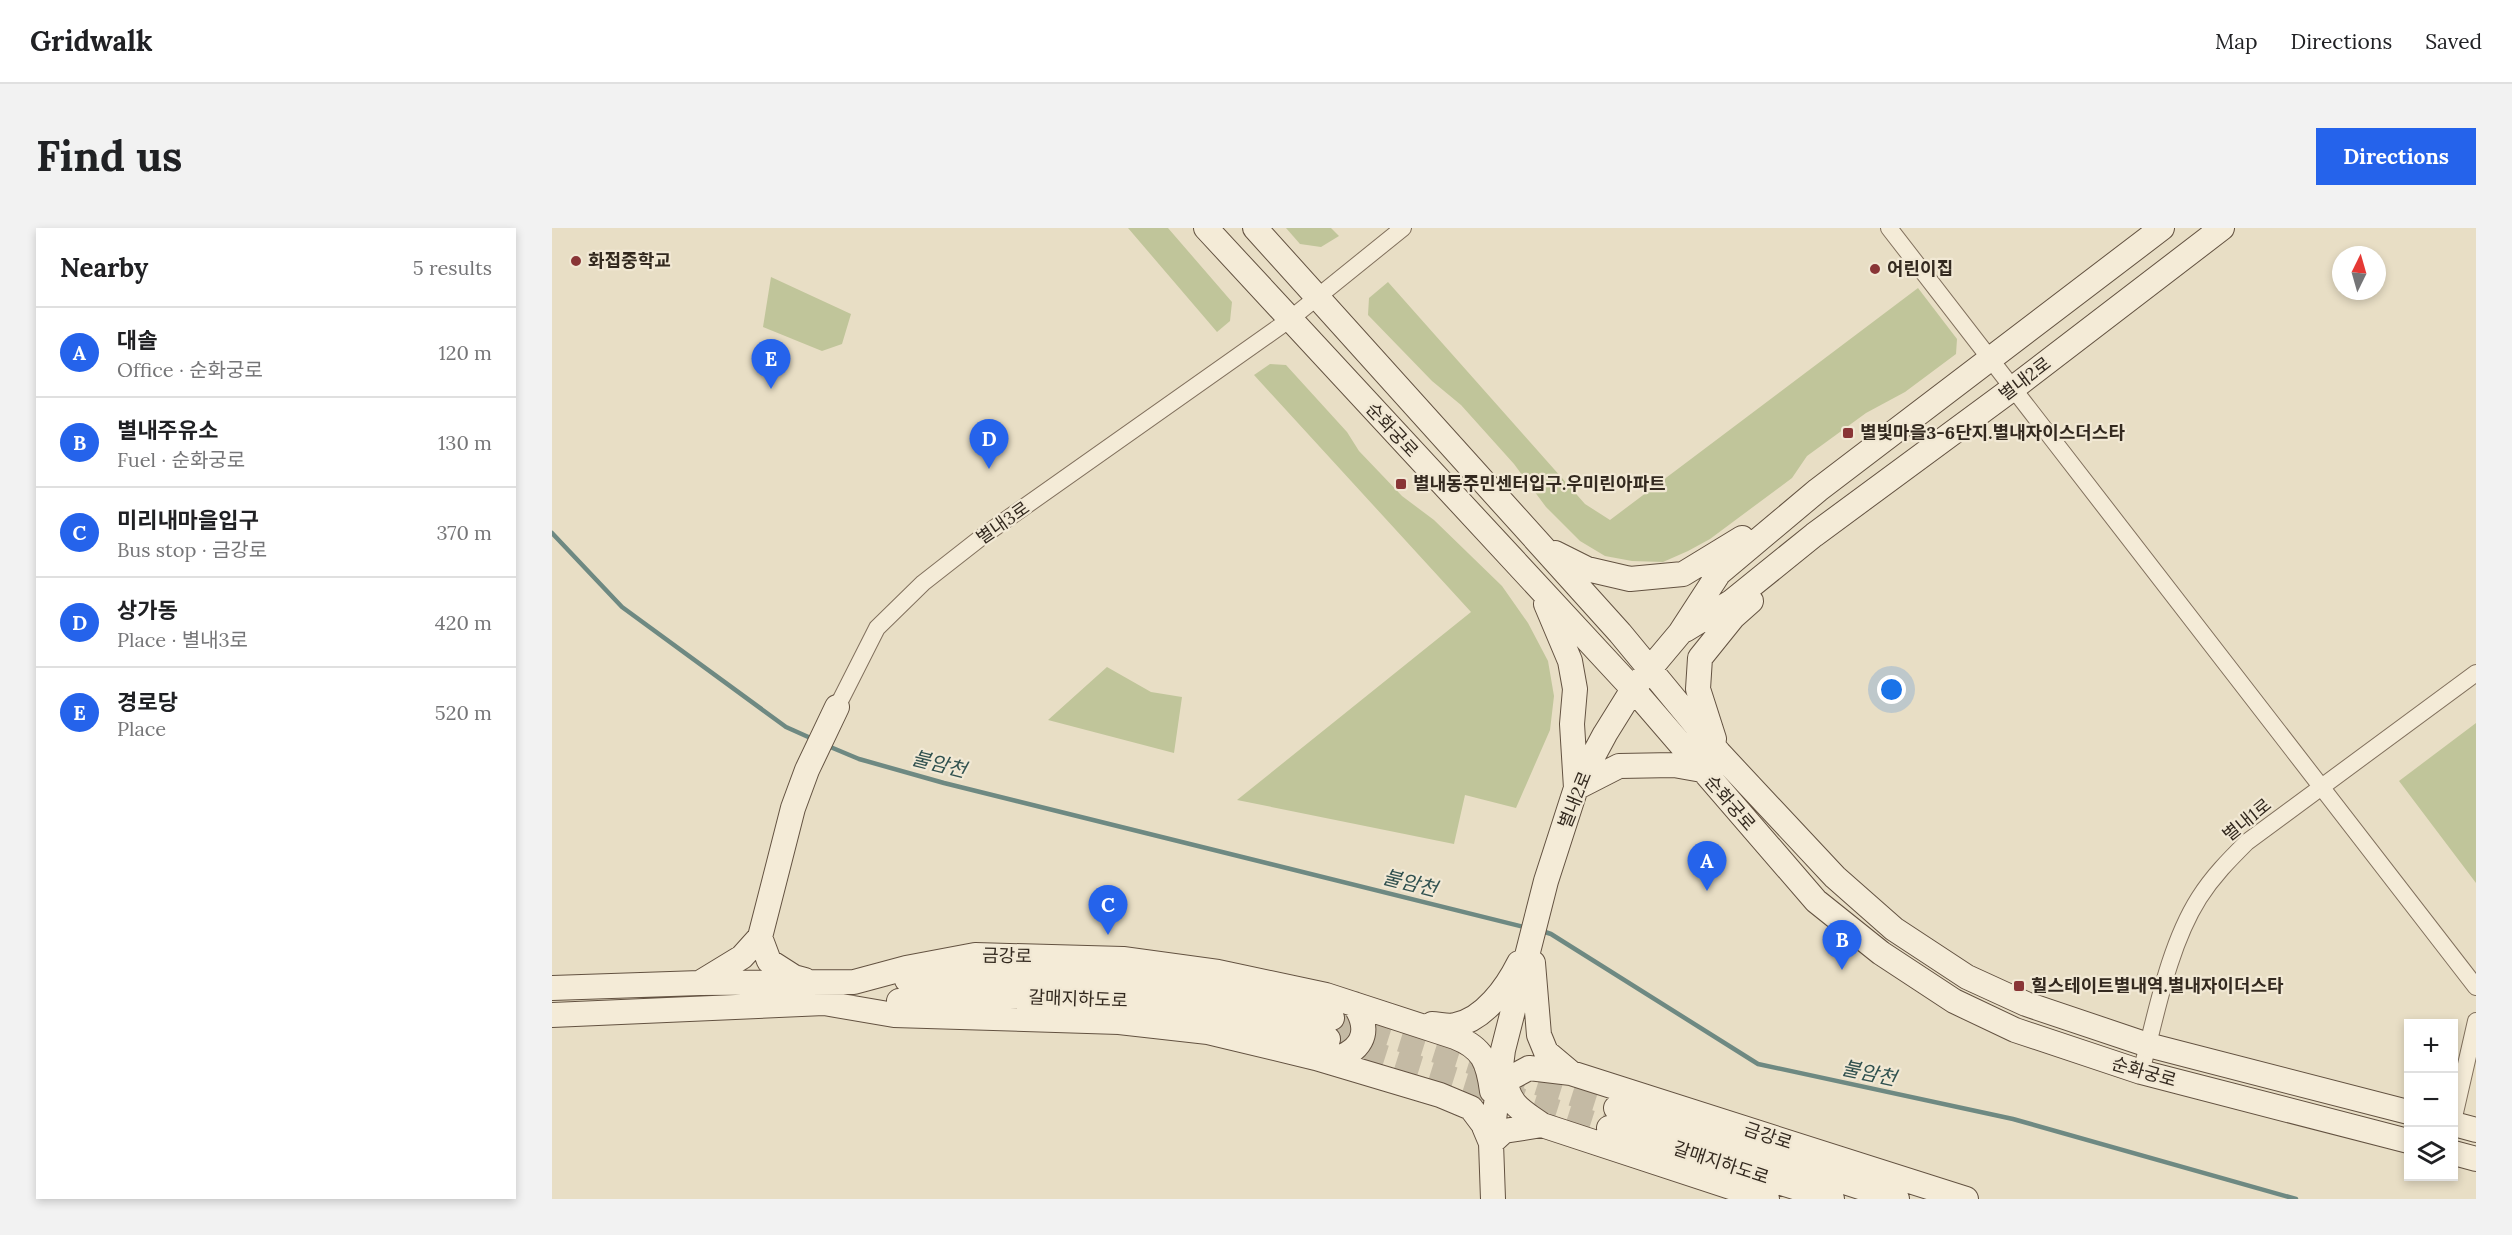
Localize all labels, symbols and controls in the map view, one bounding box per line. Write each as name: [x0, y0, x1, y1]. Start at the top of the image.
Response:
text: Gridwalk: [30, 23, 153, 59]
text: Map: [2215, 28, 2258, 55]
text: Directions: [2291, 28, 2392, 55]
text: Saved: [2425, 28, 2482, 55]
button: Directions: [2316, 128, 2476, 185]
text: Find us: [36, 129, 182, 183]
north arrow: [2332, 246, 2386, 300]
place label: 화접중학교: [588, 249, 671, 272]
text: Nearby: [60, 251, 148, 284]
marker: 화접중학교: [569, 254, 583, 268]
text: 5 results: [413, 255, 492, 280]
place label: 어린이집: [1887, 257, 1953, 280]
marker: 어린이집: [1868, 262, 1882, 276]
text: 대솔: [117, 326, 157, 354]
text: A: [73, 340, 86, 365]
text: 120 m: [438, 340, 492, 365]
pin: E: [752, 340, 790, 389]
street label: 별내2로: [1994, 352, 2055, 406]
text: Office · 순화궁로: [117, 357, 263, 382]
street label: 순화궁로: [1361, 398, 1423, 462]
text: 별내주유소: [117, 416, 218, 444]
pin: D: [970, 420, 1008, 469]
place label: 별빛마을3-6단지.별내자이스더스타: [1860, 421, 2125, 444]
marker: 별빛마을3-6단지.별내자이스더스타: [1841, 426, 1855, 440]
text: B: [73, 430, 86, 455]
text: 130 m: [438, 430, 492, 455]
text: Fuel · 순화궁로: [117, 447, 245, 472]
place label: 별내동주민센터입구.우미린아파트: [1413, 472, 1666, 495]
marker: 별내동주민센터입구.우미린아파트: [1394, 477, 1408, 491]
street label: 별내3로: [972, 496, 1034, 549]
text: 미리내마을입구: [117, 506, 259, 534]
text: C: [73, 520, 86, 545]
text: 370 m: [437, 520, 492, 545]
text: Bus stop · 금강로: [117, 537, 267, 562]
text: 상가동: [117, 596, 178, 624]
text: D: [72, 610, 87, 635]
text: 420 m: [435, 610, 492, 635]
text: Place · 별내3로: [117, 627, 248, 652]
your location: [1877, 675, 1906, 704]
text: 경로당: [117, 688, 178, 716]
text: E: [73, 700, 86, 725]
text: 520 m: [435, 700, 492, 725]
text: Place: [117, 716, 166, 741]
water label: 불암천: [909, 745, 971, 783]
street label: 별내2로: [1553, 768, 1596, 832]
street label: 순화궁로: [1700, 770, 1761, 835]
street label: 별내1로: [2218, 793, 2276, 846]
pin: A: [1688, 842, 1726, 891]
water label: 불암천: [1380, 864, 1442, 902]
pin: C: [1088, 886, 1128, 935]
pin: B: [1822, 920, 1862, 970]
street label: 금강로: [982, 944, 1032, 967]
place label: 힐스테이트별내역.별내자이더스타: [2031, 974, 2284, 997]
marker: 힐스테이트별내역.별내자이더스타: [2012, 979, 2026, 993]
street label: 갈매지하도로: [1028, 985, 1128, 1012]
map controls: [2404, 1019, 2458, 1181]
button: +: [2404, 1019, 2458, 1073]
street label: 순화궁로: [2109, 1051, 2179, 1092]
water label: 불암천: [1840, 1055, 1901, 1091]
button: −: [2404, 1073, 2458, 1127]
street label: 금강로: [1741, 1117, 1795, 1154]
button: layers: [2404, 1127, 2458, 1181]
street label: 갈매지하도로: [1670, 1136, 1772, 1189]

